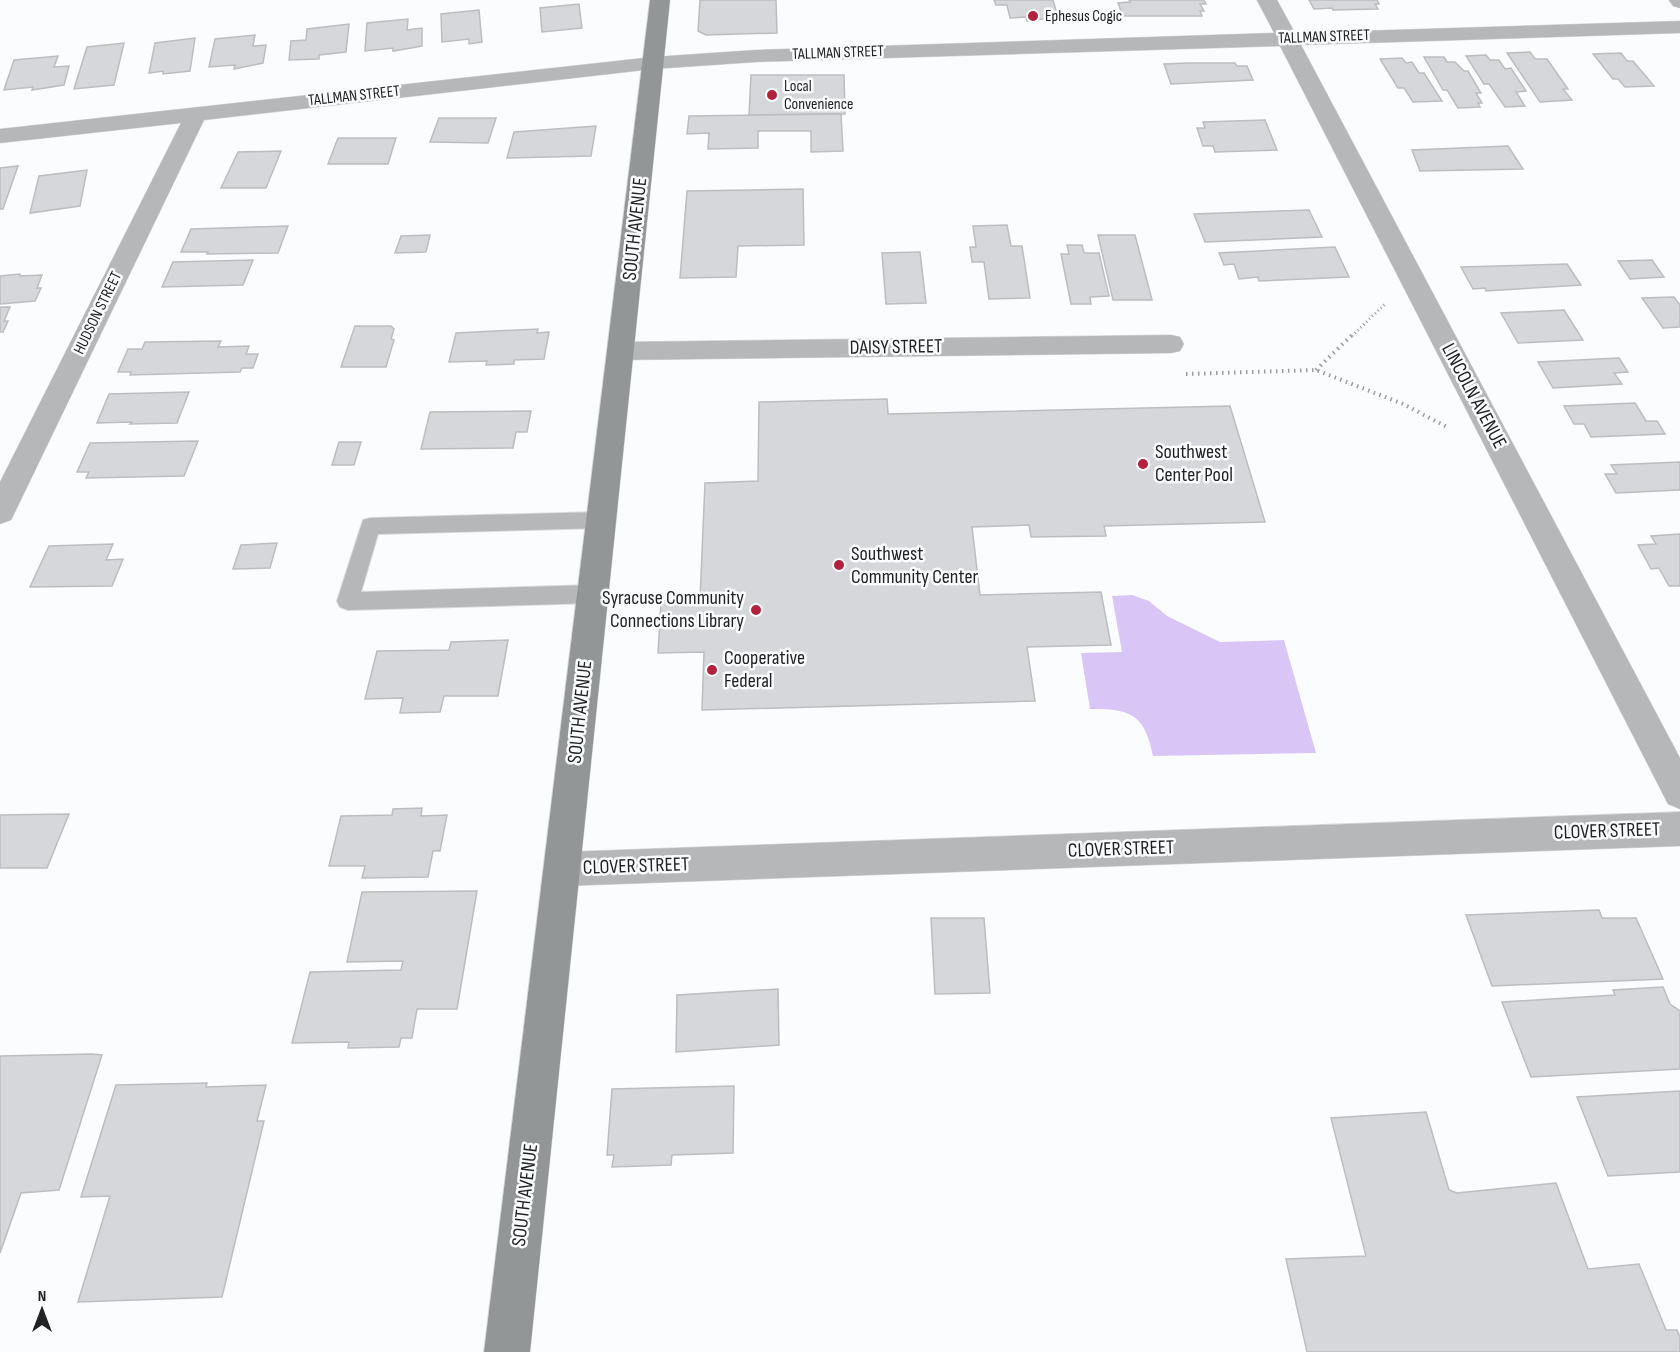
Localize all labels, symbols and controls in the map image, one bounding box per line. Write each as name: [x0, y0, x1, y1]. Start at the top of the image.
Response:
place label: Ephesus Cogic: [1045, 7, 1122, 26]
marker: Ephesus Cogic: [1026, 9, 1040, 23]
street label: TALLMAN STREET: [1278, 26, 1371, 48]
street label: TALLMAN STREET: [792, 42, 885, 64]
place label: Local Convenience: [784, 77, 853, 114]
street label: TALLMAN STREET: [307, 82, 401, 110]
marker: Local Convenience: [765, 88, 779, 102]
street label: SOUTH AVENUE: [618, 176, 652, 282]
street label: HUDSON STREET: [70, 268, 126, 357]
street label: DAISY STREET: [850, 334, 942, 360]
street label: LINCOLN AVENUE: [1436, 339, 1512, 453]
place label: Southwest Center Pool: [1155, 440, 1233, 487]
marker: Southwest Center Pool: [1136, 457, 1150, 471]
place label: Southwest Community Center: [851, 542, 978, 589]
marker: Southwest Community Center: [832, 558, 846, 572]
place label: Syracuse Community Connections Library: [602, 586, 744, 633]
marker: Syracuse Community Connections Library: [749, 603, 763, 617]
place label: Cooperative Federal: [724, 646, 805, 693]
street label: SOUTH AVENUE: [563, 659, 597, 765]
marker: Cooperative Federal: [705, 663, 719, 677]
street label: CLOVER STREET: [1553, 817, 1661, 845]
street label: CLOVER STREET: [1067, 835, 1175, 863]
street label: CLOVER STREET: [582, 852, 690, 880]
street label: SOUTH AVENUE: [507, 1142, 543, 1248]
north arrow: [12, 1280, 72, 1340]
text: N: [38, 1287, 46, 1306]

